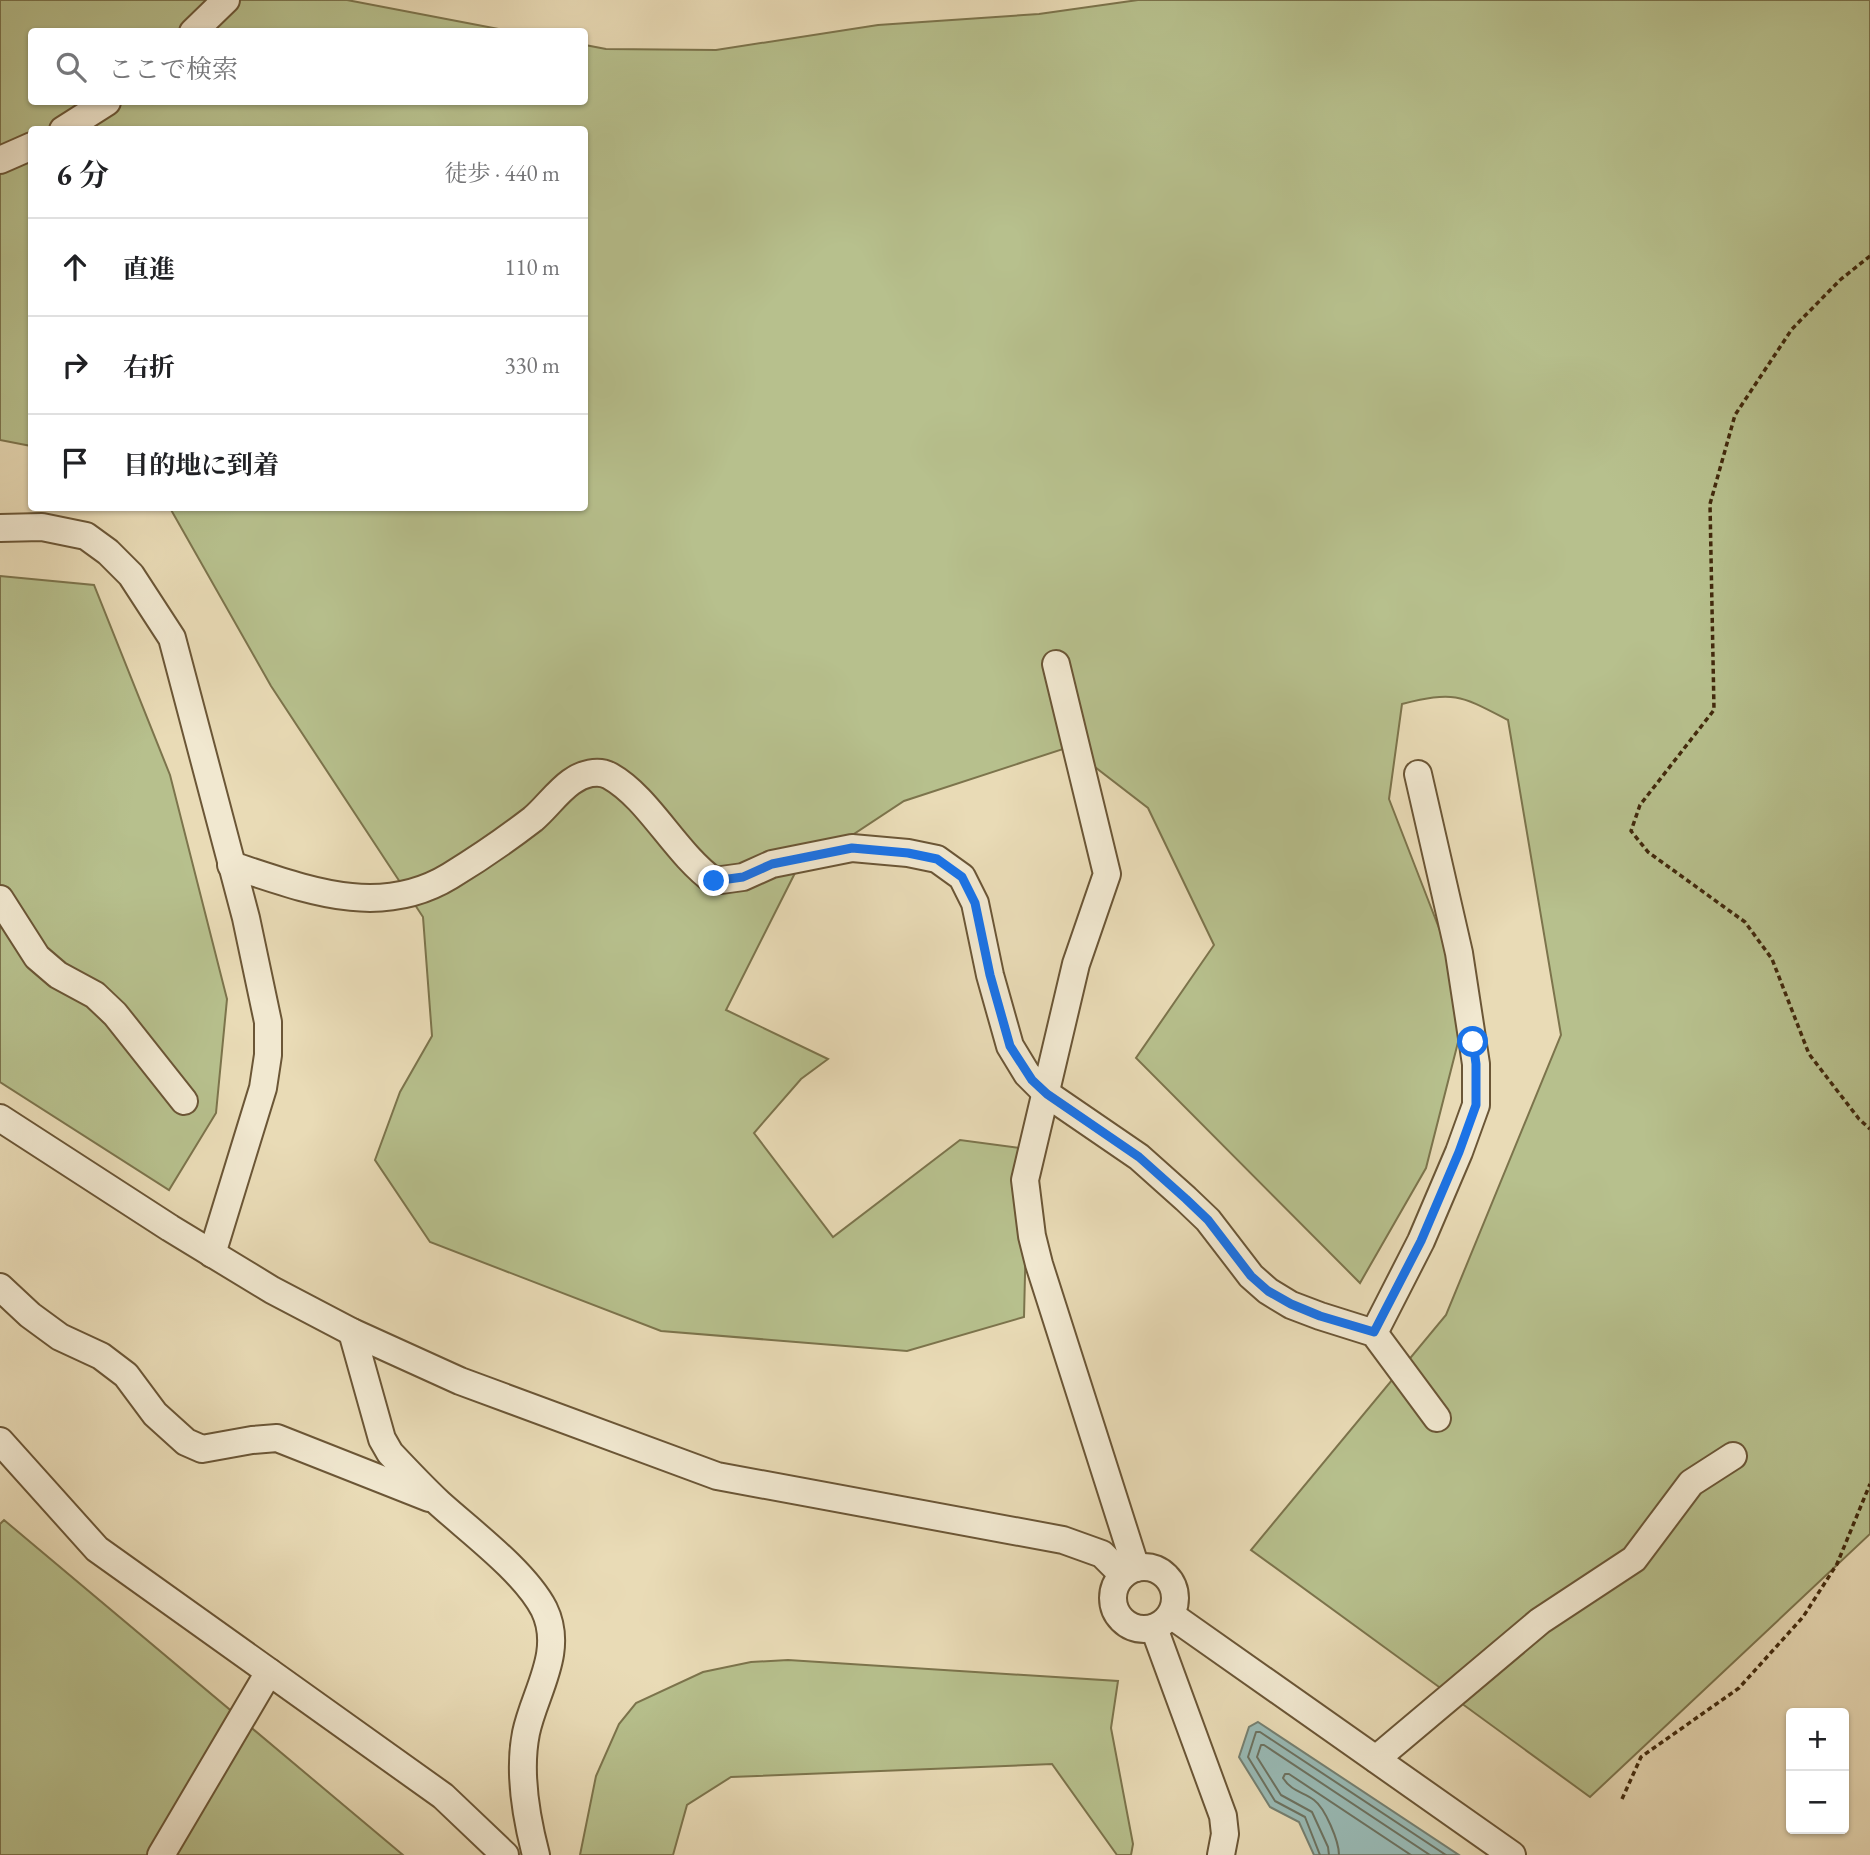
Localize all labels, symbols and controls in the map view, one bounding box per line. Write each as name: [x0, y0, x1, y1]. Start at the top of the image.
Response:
search box: [28, 28, 588, 105]
icon: search: [52, 48, 90, 86]
text: ここで検索: [108, 52, 238, 86]
text: 6 分: [56, 155, 109, 194]
text: 徒歩 · 440 m: [445, 158, 560, 188]
icon: ahead: [56, 248, 94, 286]
text: 直進: [123, 252, 175, 286]
text: 110 m: [504, 252, 560, 282]
icon: right: [56, 346, 94, 384]
text: 右折: [123, 350, 175, 384]
text: 330 m: [504, 350, 560, 380]
icon: arrive: [56, 444, 94, 482]
text: 目的地に到着: [123, 448, 279, 482]
route end: [698, 865, 729, 896]
route start: [1457, 1026, 1488, 1057]
map controls: [1786, 1708, 1849, 1834]
button: +: [1786, 1708, 1849, 1771]
button: −: [1786, 1771, 1849, 1834]

